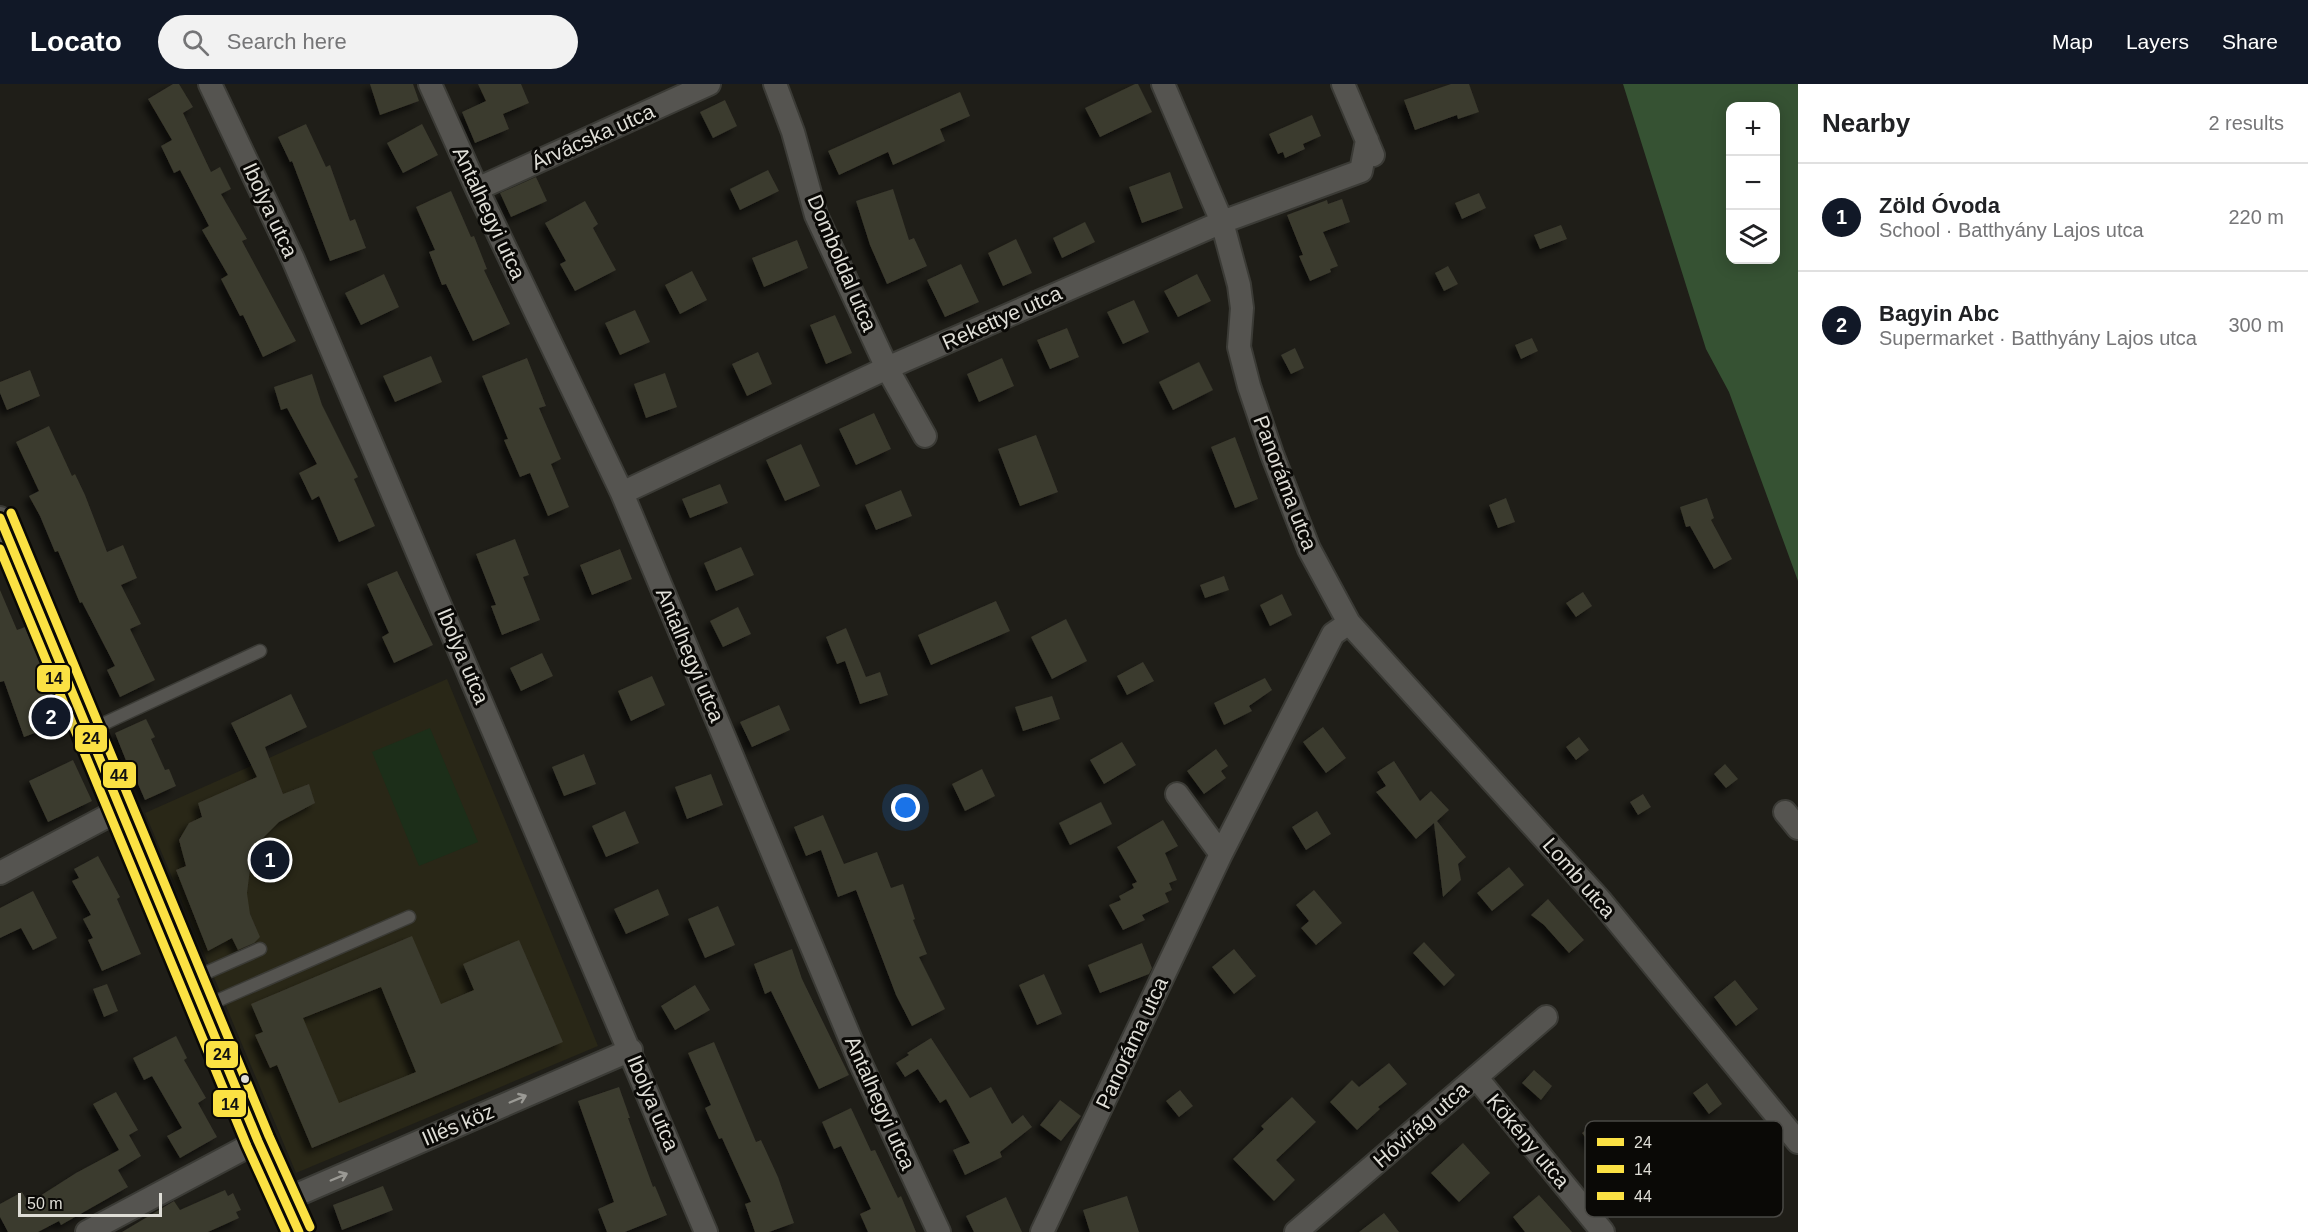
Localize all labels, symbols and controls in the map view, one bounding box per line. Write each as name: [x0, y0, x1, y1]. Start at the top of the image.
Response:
search box: [158, 15, 578, 69]
text: Locato: [30, 26, 122, 57]
icon: search: [179, 26, 212, 59]
text: Search here: [227, 29, 347, 54]
text: Map: [2052, 30, 2093, 53]
text: Layers: [2126, 30, 2189, 53]
text: Share: [2222, 30, 2278, 53]
street label: Árvácska utca: [528, 99, 658, 174]
map controls: [1726, 102, 1780, 264]
button: +: [1726, 102, 1780, 156]
text: Nearby: [1822, 108, 1910, 138]
text: 2 results: [2208, 112, 2284, 134]
street label: Antalhegyi utca: [449, 143, 530, 283]
button: −: [1726, 156, 1780, 210]
street label: Ibolya utca: [239, 159, 302, 261]
street label: Domboldal utca: [803, 191, 882, 335]
text: Zöld Óvoda: [1879, 193, 2000, 218]
text: 1: [1836, 206, 1847, 228]
text: 220 m: [2228, 206, 2284, 228]
button: layers: [1726, 210, 1780, 264]
text: School · Batthyány Lajos utca: [1879, 219, 2144, 241]
street label: Rekettye utca: [938, 281, 1065, 354]
text: Bagyin Abc: [1879, 301, 1999, 326]
text: 2: [1836, 314, 1847, 336]
text: 300 m: [2228, 314, 2284, 336]
text: Supermarket · Batthyány Lajos utca: [1879, 327, 2197, 349]
street label: Panoráma utca: [1249, 412, 1322, 554]
street label: Antalhegyi utca: [652, 584, 729, 726]
street label: Ibolya utca: [433, 605, 494, 707]
line badge: 14: [36, 664, 71, 693]
text: 14: [45, 670, 63, 687]
pin: 2: [32, 694, 70, 740]
line badge: 24: [74, 724, 108, 753]
text: 24: [82, 730, 100, 747]
line badge: 44: [102, 761, 137, 789]
text: 44: [110, 767, 128, 784]
your location: [891, 793, 920, 822]
street label: Lomb utca: [1539, 833, 1620, 922]
pin: 1: [250, 838, 290, 882]
street label: Panoráma utca: [1091, 973, 1172, 1112]
street label: Antalhegyi utca: [841, 1033, 920, 1173]
line badge: 24: [205, 1040, 239, 1069]
text: 24: [213, 1046, 231, 1063]
street label: Ibolya utca: [623, 1052, 684, 1154]
unlabelled marker: [239, 1073, 251, 1085]
street label: Hóvirág utca: [1369, 1077, 1473, 1172]
line badge: 14: [212, 1089, 247, 1118]
street label: Kökény utca: [1482, 1089, 1575, 1193]
one-way arrow: [508, 1093, 526, 1104]
text: 14: [221, 1096, 239, 1113]
street label: Illés köz: [418, 1099, 497, 1150]
legend: [1585, 1121, 1783, 1217]
text: 24: [1634, 1134, 1652, 1151]
text: 14: [1634, 1161, 1652, 1178]
one-way arrow: [329, 1170, 347, 1182]
text: 44: [1634, 1188, 1652, 1205]
scale bar: [18, 1190, 162, 1218]
text: 50 m: [27, 1195, 63, 1212]

